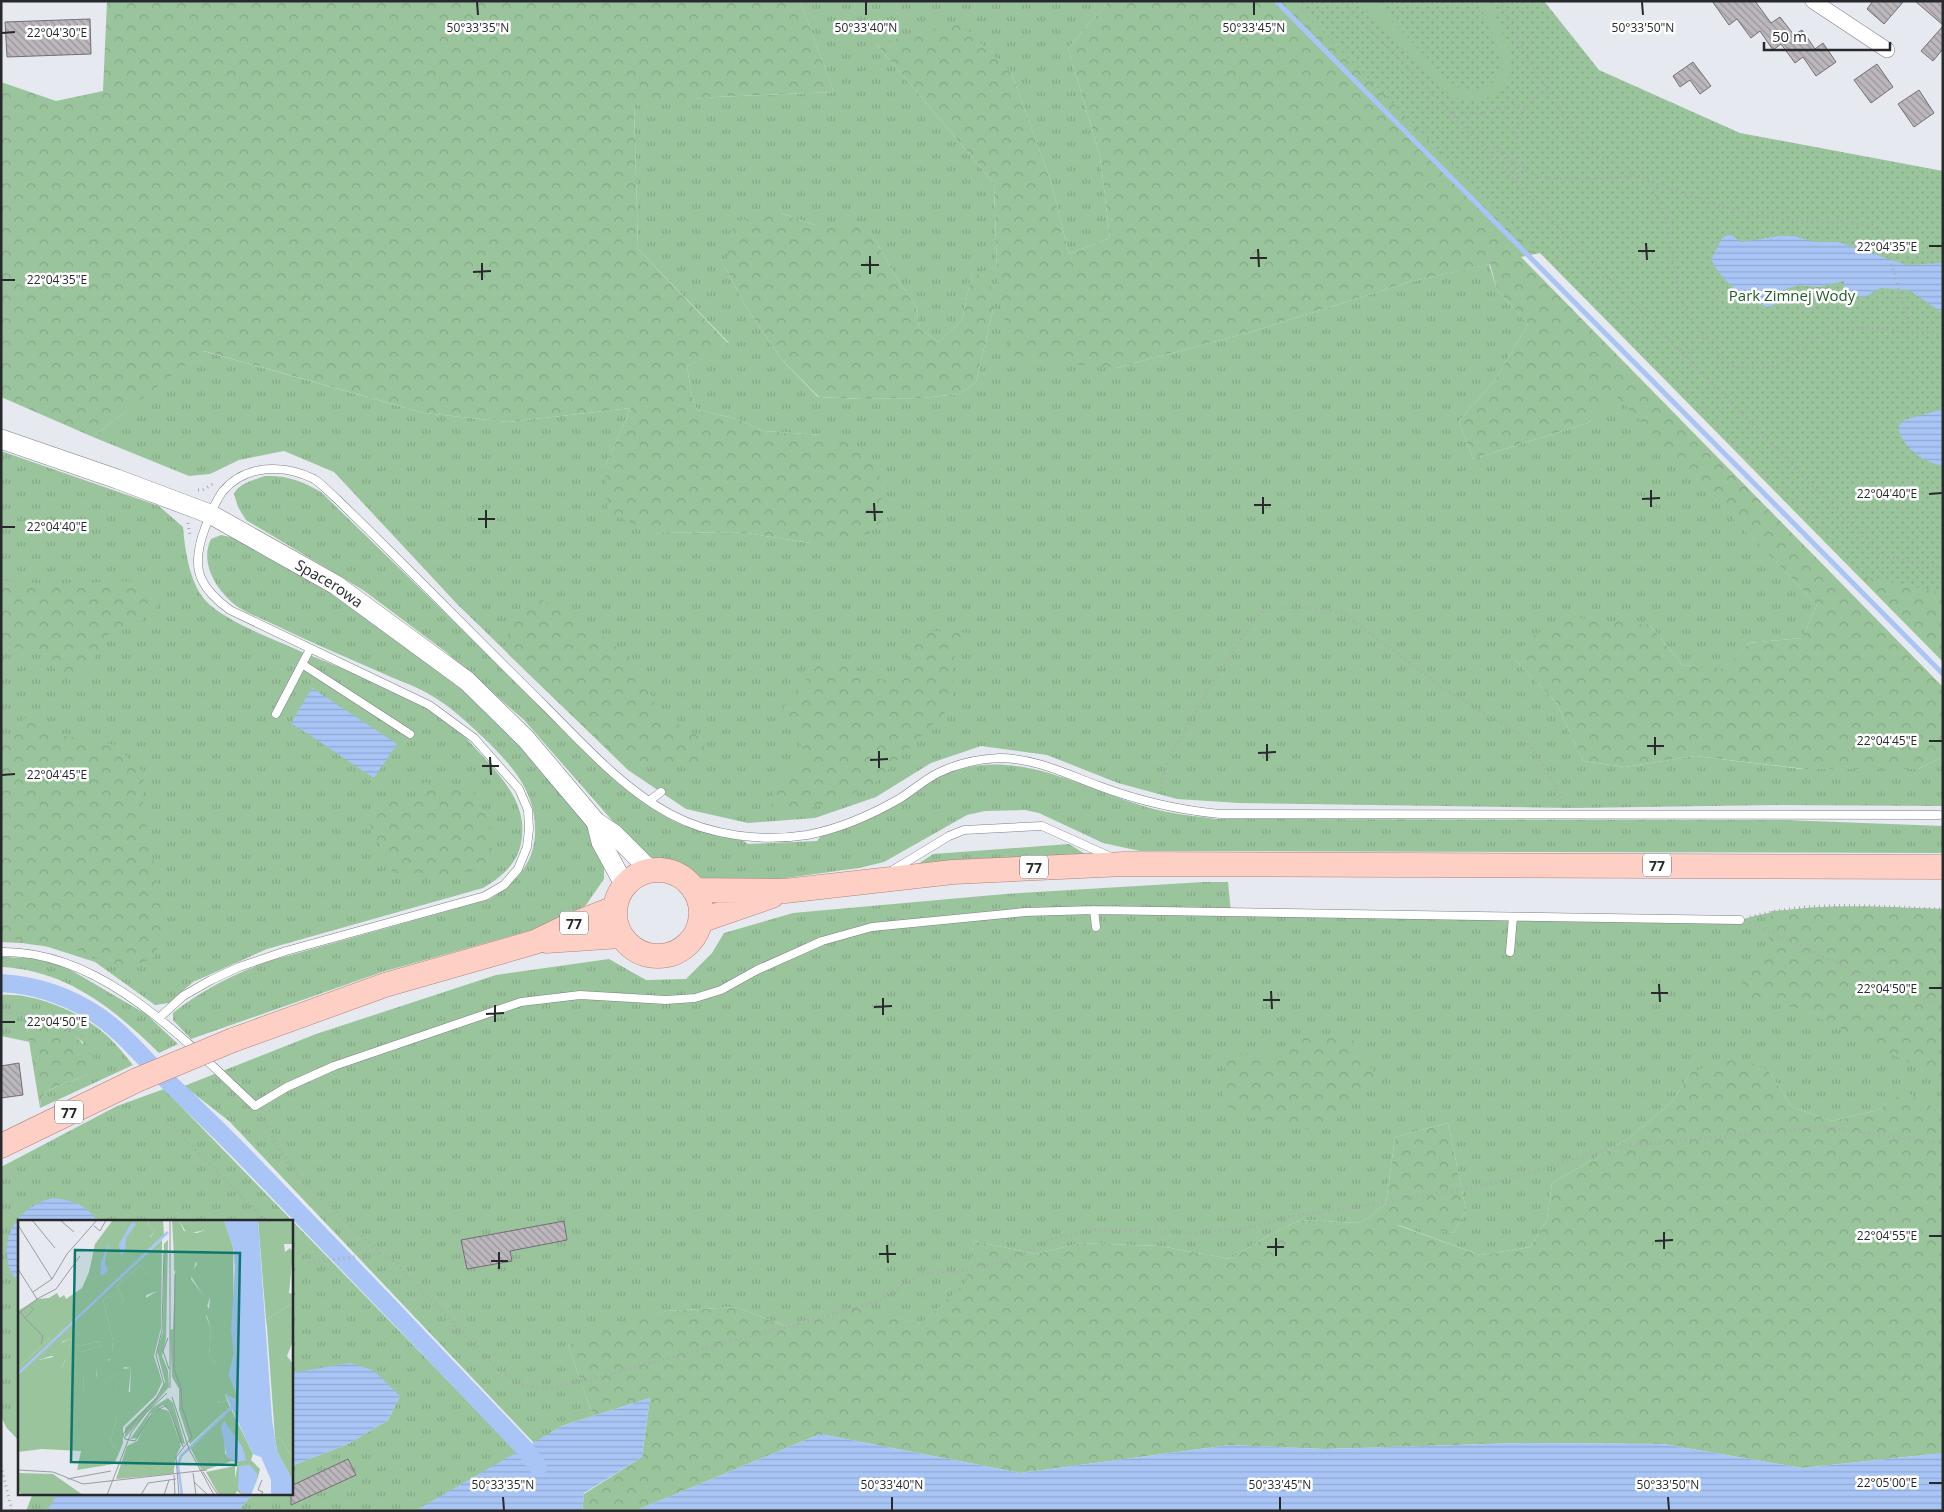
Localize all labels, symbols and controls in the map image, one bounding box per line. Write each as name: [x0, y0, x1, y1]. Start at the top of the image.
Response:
text: 50°33'35"N: [447, 19, 509, 36]
text: 50°33'40"N: [835, 19, 897, 36]
text: 50°33'45"N: [1223, 19, 1285, 36]
text: 50°33'50"N: [1612, 19, 1674, 36]
scale bar: [1764, 20, 1890, 52]
text: 22°04'30"E: [27, 24, 87, 41]
text: 50 m: [1772, 26, 1807, 46]
text: 22°04'35"E: [1857, 238, 1917, 255]
text: 22°04'35"E: [27, 271, 87, 288]
park label: Park Zimnej Wody: [1729, 285, 1856, 305]
text: 22°04'40"E: [1857, 485, 1917, 502]
text: 22°04'40"E: [27, 518, 87, 535]
street label: Spacerowa: [292, 554, 367, 612]
text: 22°04'45"E: [1857, 732, 1917, 749]
text: 22°04'45"E: [27, 766, 87, 783]
road number: 77: [1643, 854, 1671, 876]
road number: 77: [1020, 856, 1048, 879]
road number: 77: [560, 911, 588, 934]
text: 22°04'50"E: [1857, 980, 1917, 997]
text: 22°04'50"E: [27, 1013, 87, 1030]
road number: 77: [55, 1100, 83, 1124]
inset map: [18, 1220, 292, 1494]
text: 22°04'55"E: [1857, 1227, 1917, 1244]
text: 22°05'00"E: [1857, 1474, 1917, 1491]
text: 50°33'35"N: [472, 1476, 534, 1493]
text: 50°33'40"N: [861, 1476, 923, 1493]
text: 50°33'45"N: [1249, 1476, 1311, 1493]
text: 50°33'50"N: [1637, 1476, 1699, 1493]

